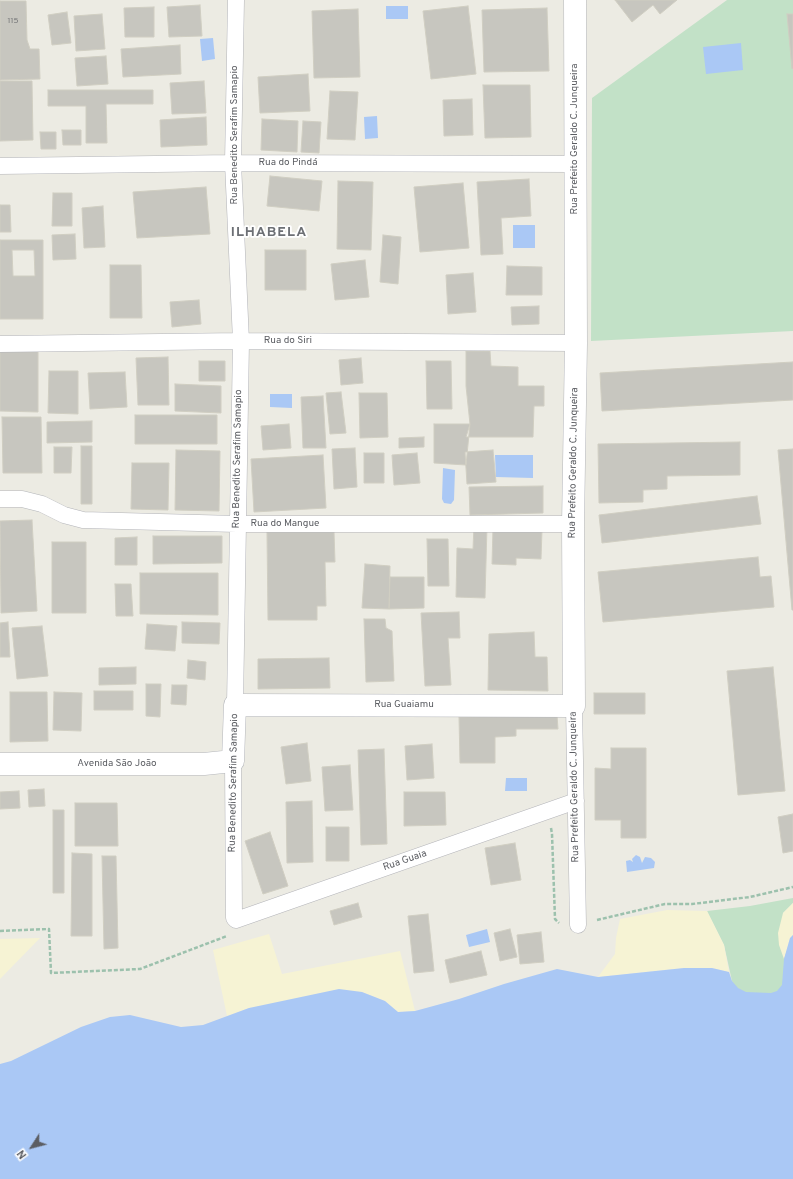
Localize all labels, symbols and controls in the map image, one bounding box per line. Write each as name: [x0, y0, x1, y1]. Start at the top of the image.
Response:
house number: 115: [8, 16, 18, 26]
street label: Rua Prefeito Geraldo C. Junqueira: [569, 63, 581, 215]
street label: Rua Benedito Serafim Samapio: [229, 65, 241, 205]
street label: Rua do Pindá: [259, 157, 317, 169]
district label: ILHABELA: [231, 225, 307, 241]
street label: Rua do Siri: [264, 335, 312, 347]
street label: Rua Prefeito Geraldo C. Junqueira: [567, 387, 581, 539]
street label: Rua Benedito Serafim Samapio: [231, 389, 245, 529]
street label: Rua do Mangue: [251, 518, 319, 530]
street label: Rua Guaiamu: [374, 699, 434, 711]
street label: Rua Prefeito Geraldo C. Junqueira: [568, 711, 582, 863]
street label: Rua Benedito Serafim Samapio: [227, 713, 241, 853]
street label: Avenida São João: [77, 758, 157, 770]
street label: Rua Guaia: [382, 848, 428, 874]
north arrow: [12, 1127, 52, 1167]
text: N: [14, 1147, 30, 1161]

